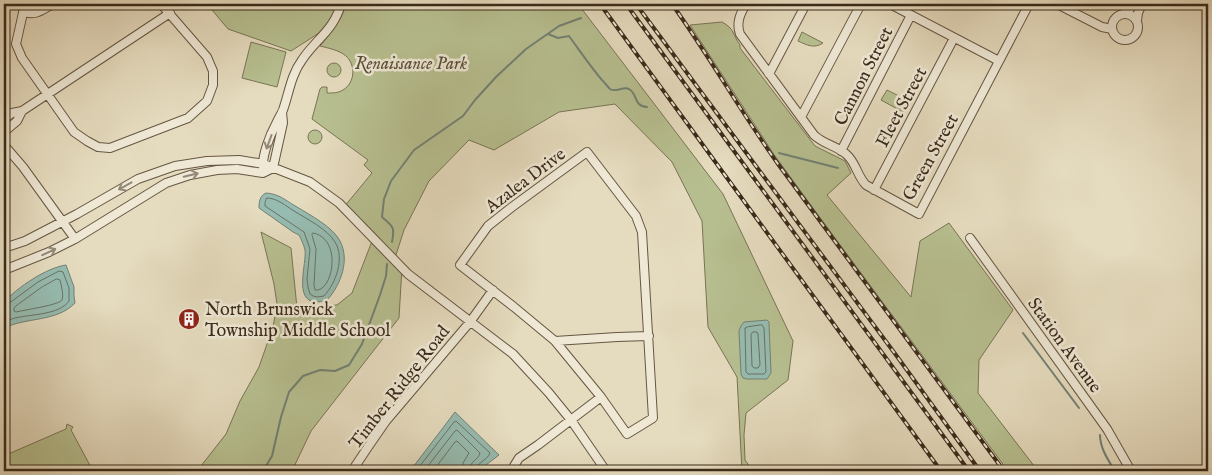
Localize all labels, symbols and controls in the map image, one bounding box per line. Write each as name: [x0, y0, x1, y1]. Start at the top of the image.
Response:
street label: Cannon Street: [830, 23, 899, 130]
park label: Renaissance Park: [355, 53, 467, 76]
street label: Fleet Street: [872, 64, 933, 152]
street label: Green Street: [898, 110, 965, 205]
one-way arrow: [264, 133, 273, 149]
street label: Azalea Drive: [480, 143, 571, 220]
one-way arrow: [183, 170, 199, 180]
one-way arrow: [117, 181, 132, 191]
one-way arrow: [41, 247, 56, 257]
street label: Station Avenue: [1021, 294, 1106, 398]
place label: North Brunswick Township Middle School: [205, 299, 390, 343]
building icon: North Brunswick Township Middle School: [177, 307, 201, 331]
street label: Timber Ridge Road: [345, 321, 456, 454]

